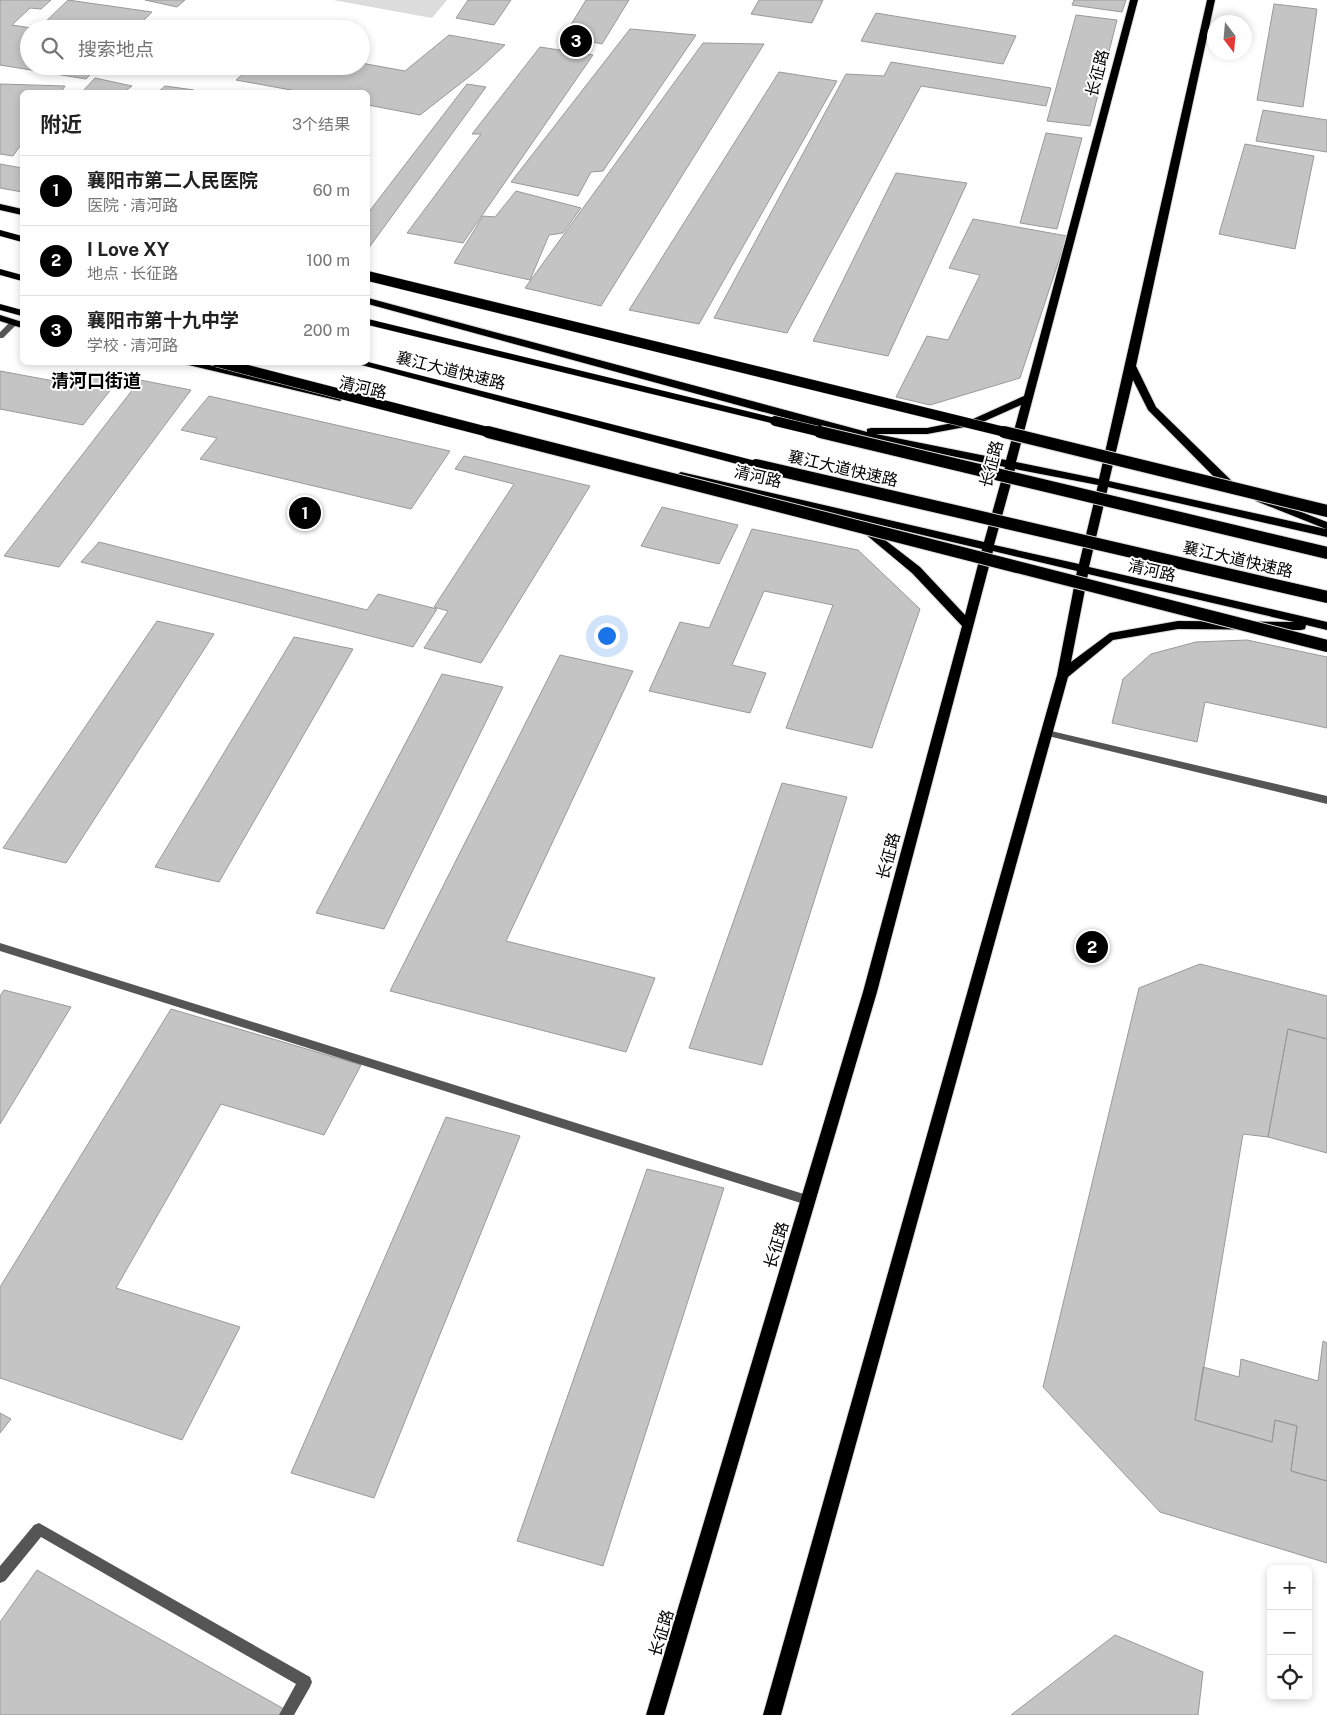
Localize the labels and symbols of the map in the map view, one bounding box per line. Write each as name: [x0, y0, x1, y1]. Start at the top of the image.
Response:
north arrow: [1207, 15, 1252, 60]
pin: 3: [560, 22, 592, 60]
street label: 长征路: [1082, 47, 1113, 99]
street label: 襄江大道快速路: [394, 348, 508, 393]
district label: 清河口街道: [51, 370, 141, 391]
street label: 清河路: [337, 373, 388, 402]
street label: 长征路: [976, 438, 1007, 490]
street label: 襄江大道快速路: [786, 447, 900, 490]
street label: 清河路: [732, 462, 783, 491]
pin: 1: [289, 494, 321, 532]
street label: 襄江大道快速路: [1181, 538, 1295, 581]
street label: 清河路: [1126, 556, 1177, 585]
your location: [594, 623, 620, 649]
street label: 长征路: [873, 830, 904, 882]
pin: 2: [1076, 928, 1108, 966]
street label: 长征路: [760, 1219, 793, 1271]
street label: 长征路: [645, 1607, 678, 1659]

